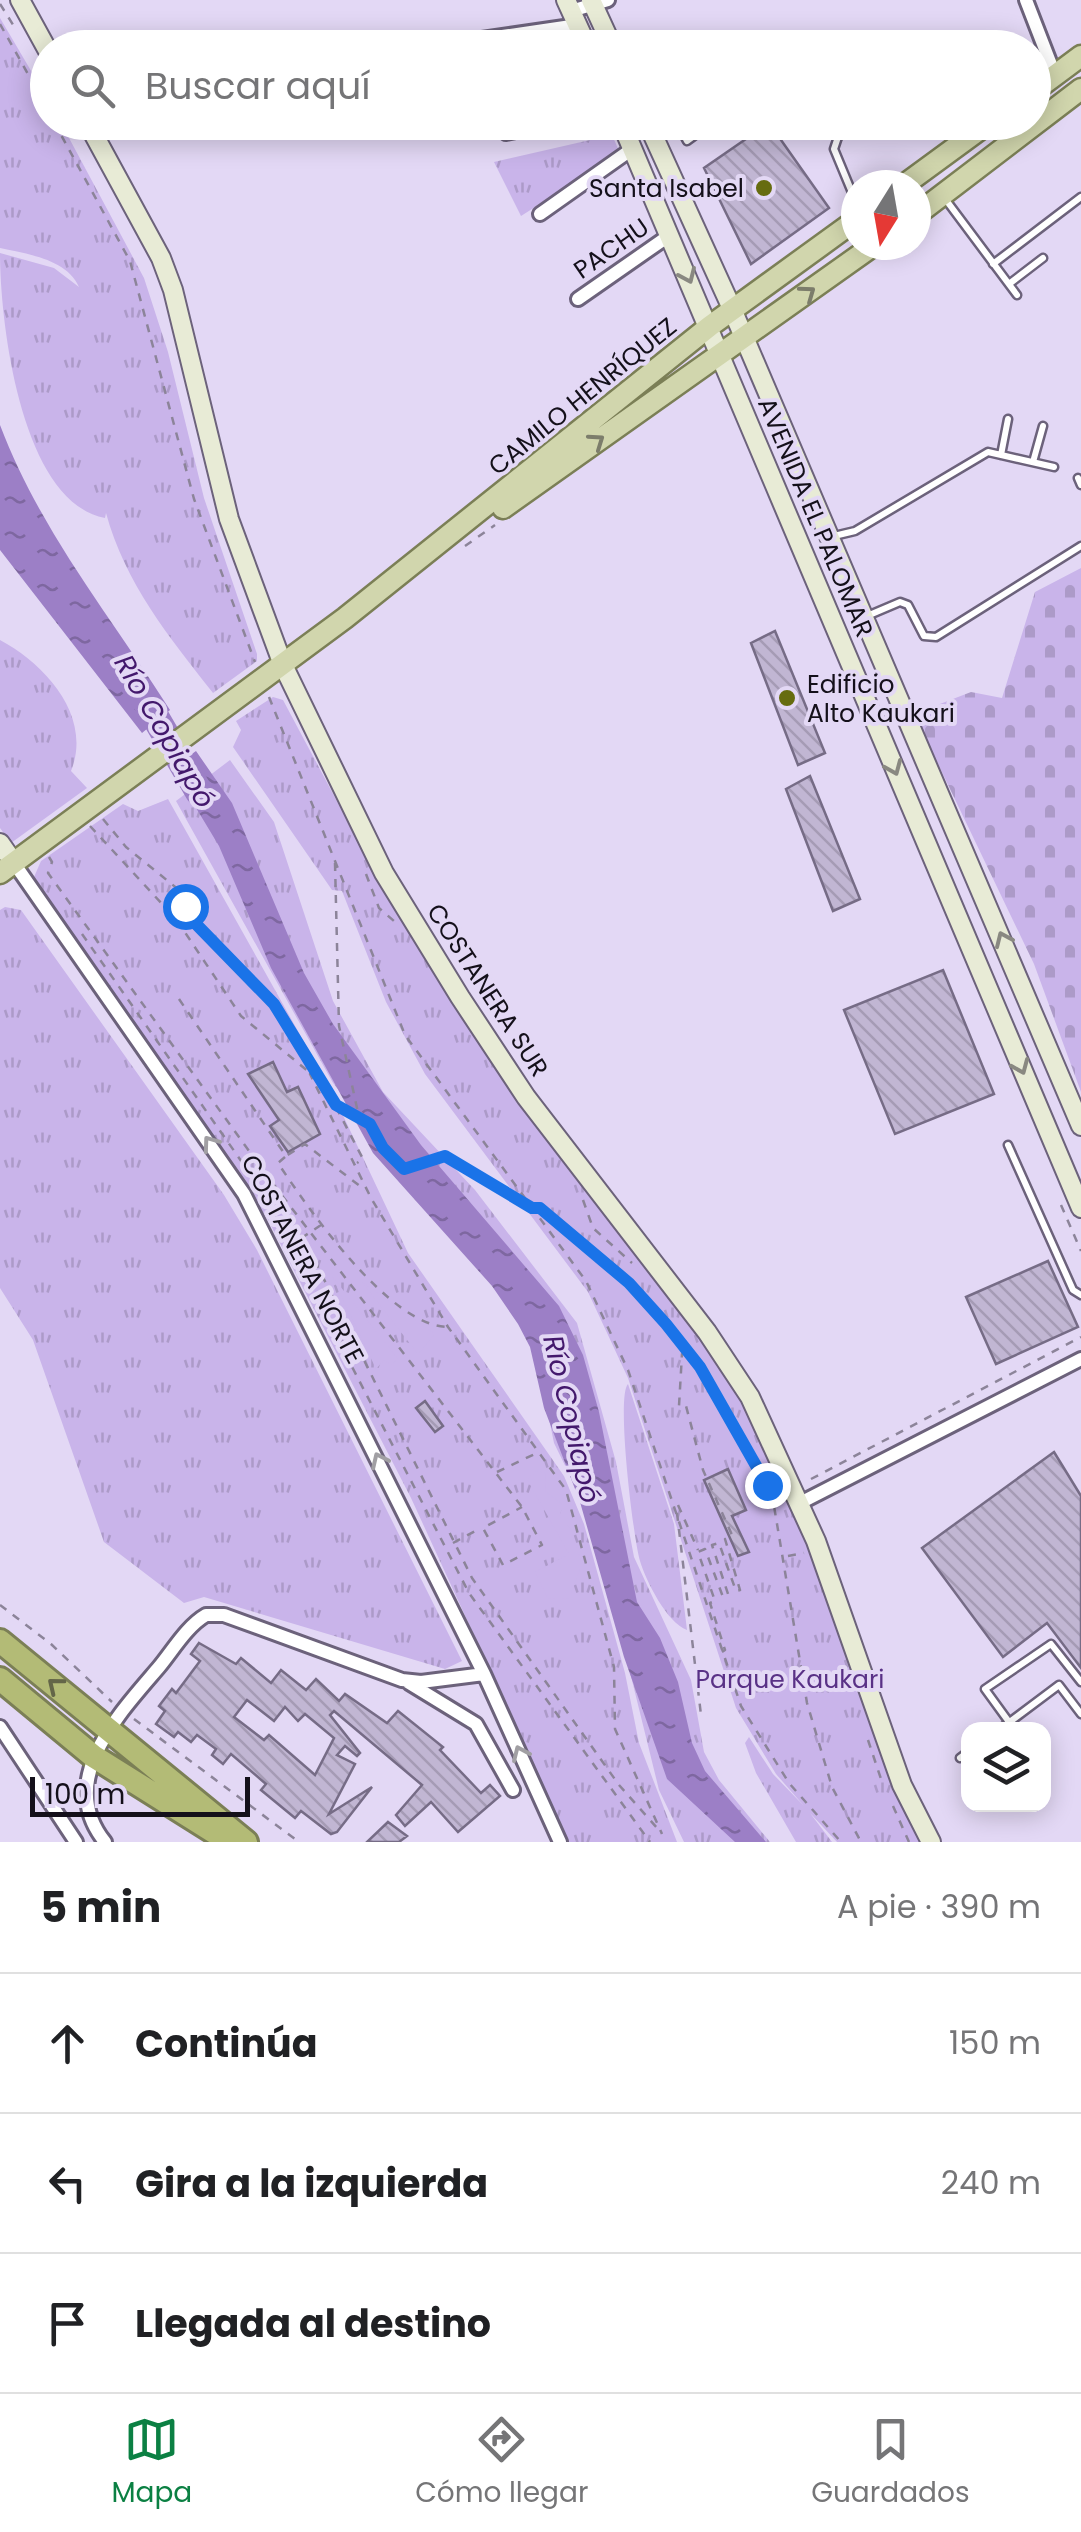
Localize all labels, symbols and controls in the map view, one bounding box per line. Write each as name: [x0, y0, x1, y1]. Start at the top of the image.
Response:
search box: [30, 30, 1051, 140]
icon: search: [65, 58, 120, 113]
text: Buscar aquí: [145, 59, 371, 112]
north arrow: [841, 170, 931, 260]
place label: Santa Isabel: [589, 171, 744, 206]
marker: Santa Isabel: [753, 177, 775, 199]
street label: PACHU: [567, 210, 656, 287]
one-way arrow: [676, 266, 696, 284]
one-way arrow: [797, 287, 815, 305]
street label: CAMILO HENRÍQUEZ: [481, 309, 684, 483]
street label: AVENIDA EL PALOMAR: [749, 392, 882, 642]
one-way arrow: [586, 435, 605, 453]
water label: Río Copiapó: [105, 647, 224, 815]
place label: Edificio Alto Kaukari: [807, 667, 955, 731]
marker: Edificio Alto Kaukari: [776, 687, 798, 709]
one-way arrow: [882, 758, 902, 776]
route start: [163, 884, 209, 930]
street label: COSTANERA SUR: [418, 897, 557, 1084]
one-way arrow: [995, 931, 1015, 949]
one-way arrow: [1009, 1057, 1029, 1075]
one-way arrow: [204, 1136, 222, 1154]
street label: COSTANERA NORTE: [233, 1149, 372, 1370]
water label: Río Copiapó: [533, 1331, 610, 1507]
one-way arrow: [371, 1452, 391, 1470]
route end: [745, 1463, 791, 1509]
park label: Parque Kaukari: [696, 1662, 884, 1697]
one-way arrow: [48, 1679, 66, 1697]
map controls: [961, 1722, 1051, 1812]
button: layers: [961, 1722, 1051, 1812]
one-way arrow: [512, 1745, 532, 1763]
scale bar: [30, 1772, 250, 1816]
text: 100 m: [45, 1775, 125, 1814]
text: 5 min: [40, 1878, 161, 1937]
text: A pie · 390 m: [837, 1884, 1041, 1929]
icon: ahead: [40, 2016, 95, 2071]
text: Continúa: [135, 2017, 317, 2070]
text: 150 m: [949, 2020, 1041, 2065]
icon: left: [40, 2156, 95, 2211]
text: Gira a la izquierda: [135, 2157, 488, 2210]
text: 240 m: [941, 2160, 1041, 2205]
icon: arrive: [40, 2296, 95, 2351]
text: Llegada al destino: [135, 2297, 491, 2350]
tab: Mapa: [111, 2412, 192, 2514]
tab: Cómo llegar: [415, 2412, 588, 2514]
tab: Guardados: [811, 2412, 970, 2514]

